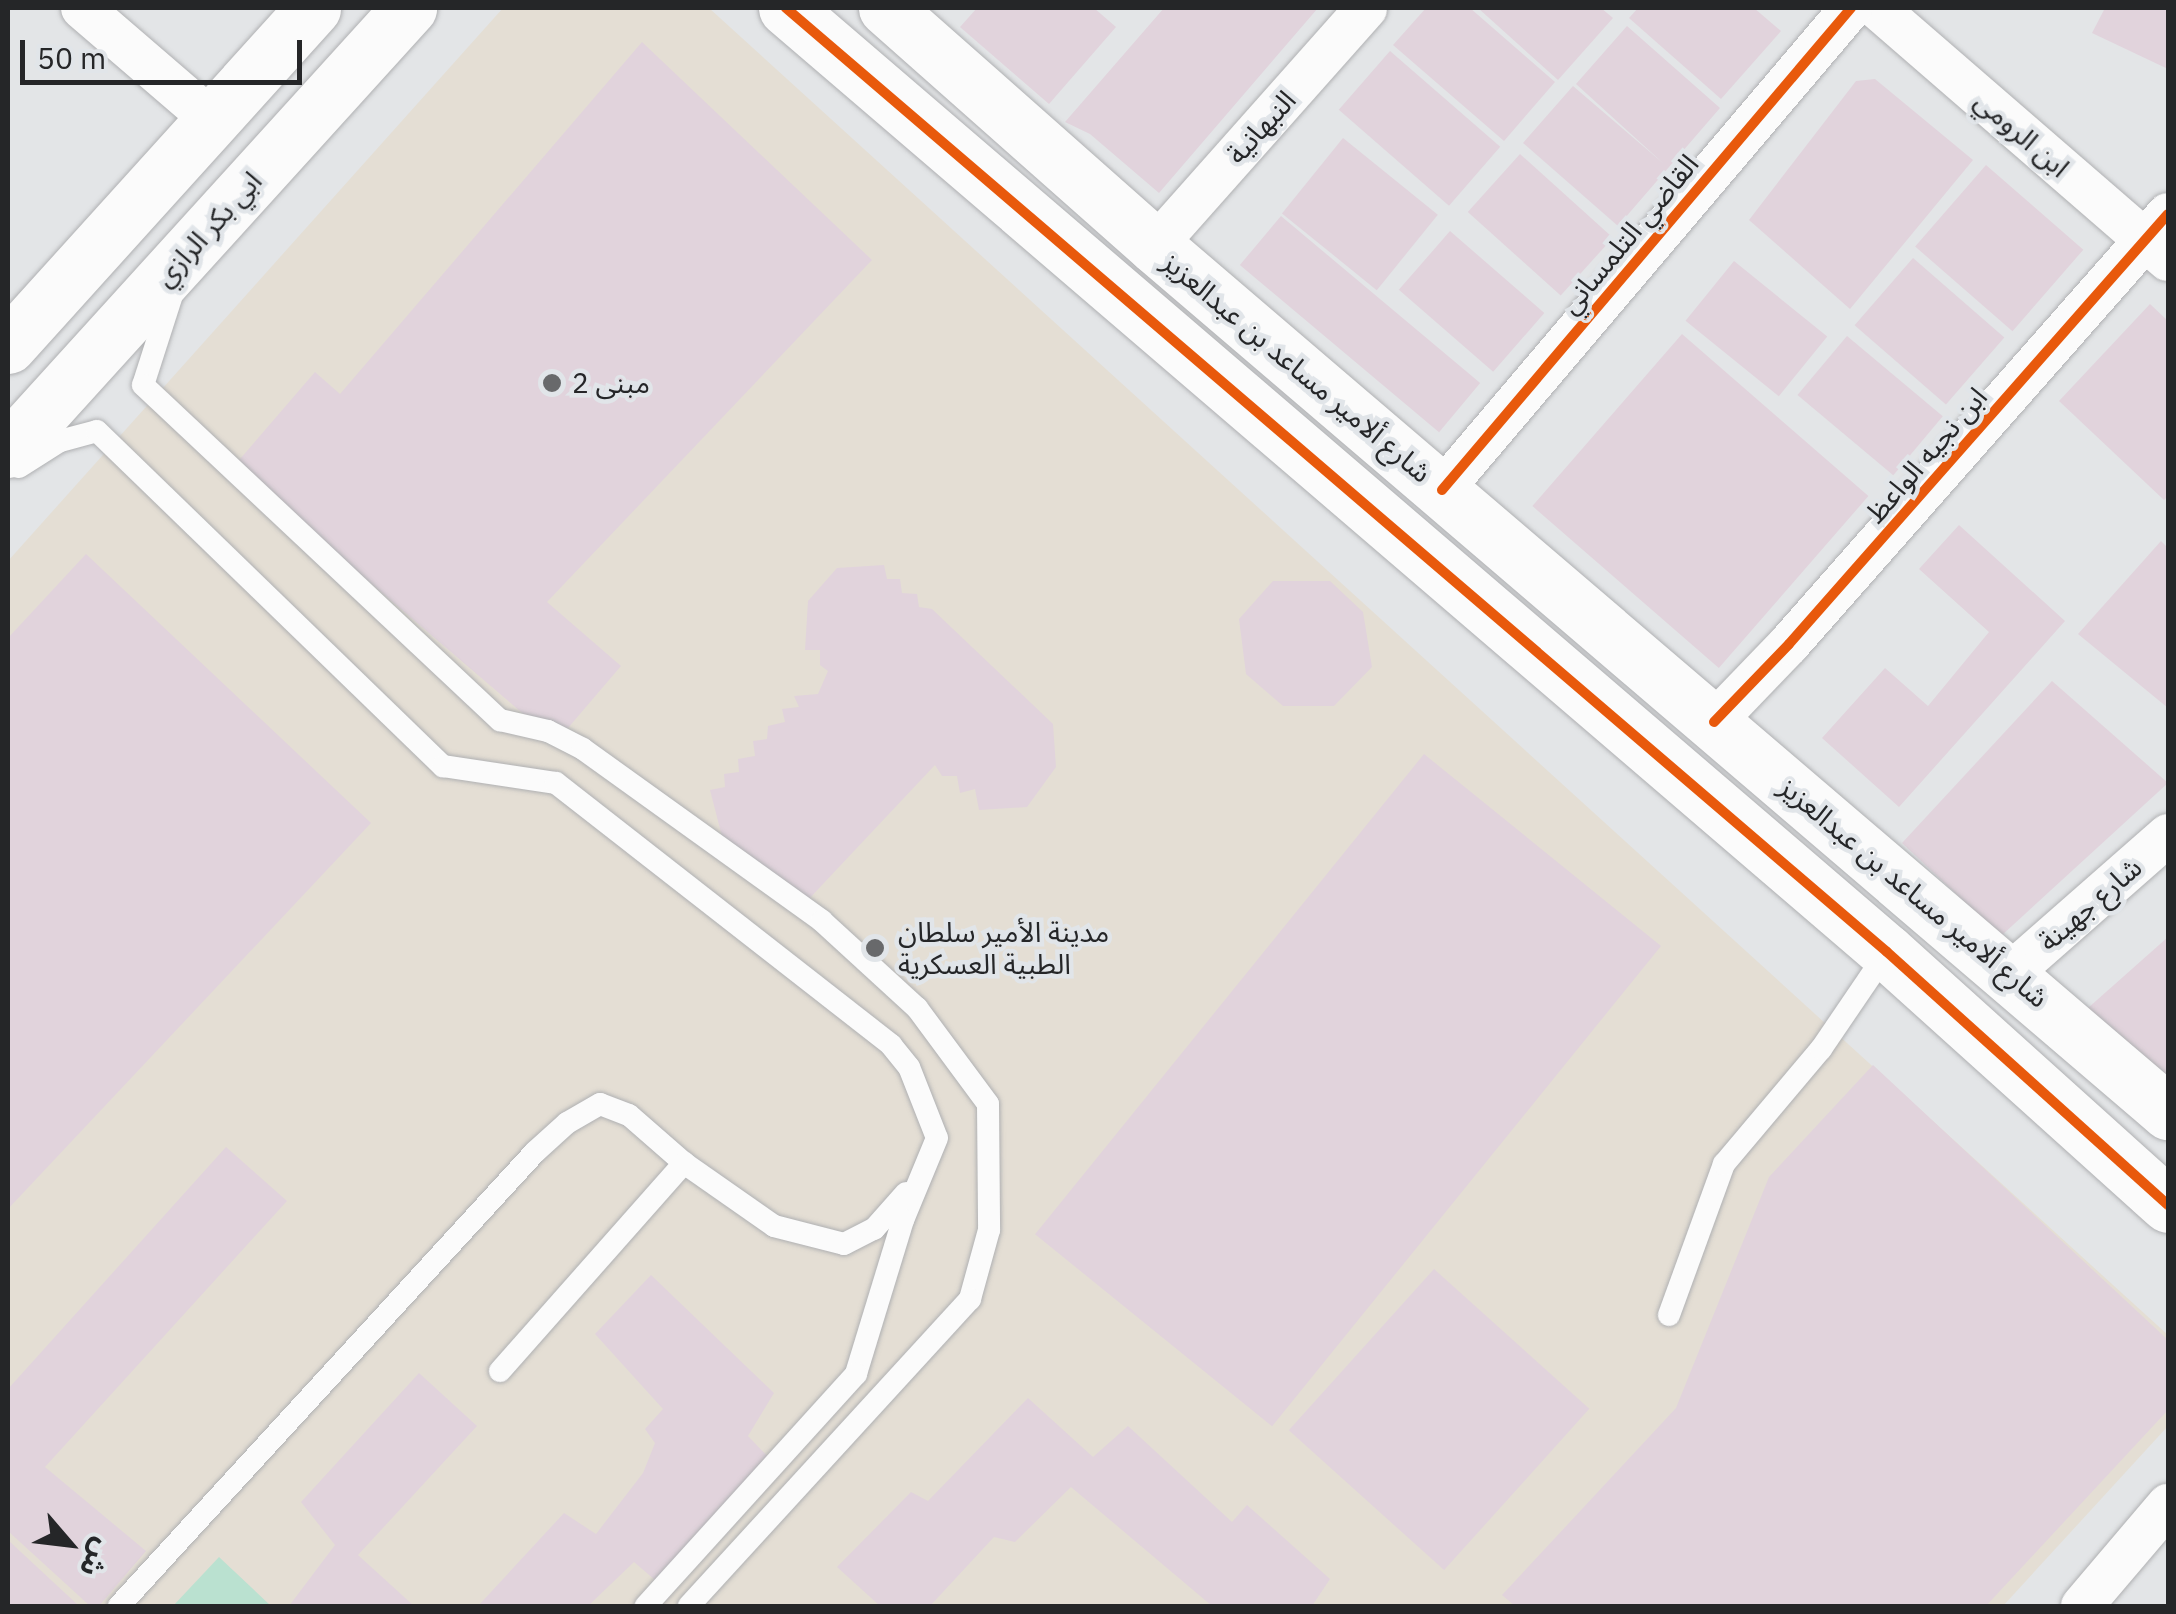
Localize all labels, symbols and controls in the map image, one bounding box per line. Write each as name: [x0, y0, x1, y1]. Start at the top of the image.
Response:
scale bar: [25, 20, 308, 82]
text: 50 m: [37, 38, 106, 77]
street label: النبهانية: [1219, 83, 1303, 171]
street label: ابن الرومي: [1968, 84, 2076, 184]
street label: القاضي التلمساني: [1553, 148, 1705, 320]
street label: ابي بكر الرازي: [148, 164, 268, 294]
street label: شارع ألامير مساعد بن عبدالعزيز: [1156, 245, 1438, 489]
place label: مبنى 2: [572, 366, 650, 400]
marker: مبنى 2: [541, 372, 563, 394]
street label: ابن نجيه الواعظ: [1858, 380, 1994, 530]
street label: شارع ألامير مساعد بن عبدالعزيز: [1773, 770, 2055, 1014]
street label: شارع جهينة: [2032, 850, 2148, 958]
place label: مدينة الأمير سلطان الطبية العسكرية: [898, 915, 1109, 981]
marker: مدينة الأمير سلطان الطبية العسكرية: [862, 935, 888, 961]
north arrow: [20, 1494, 120, 1594]
text: ش: [72, 1533, 122, 1584]

